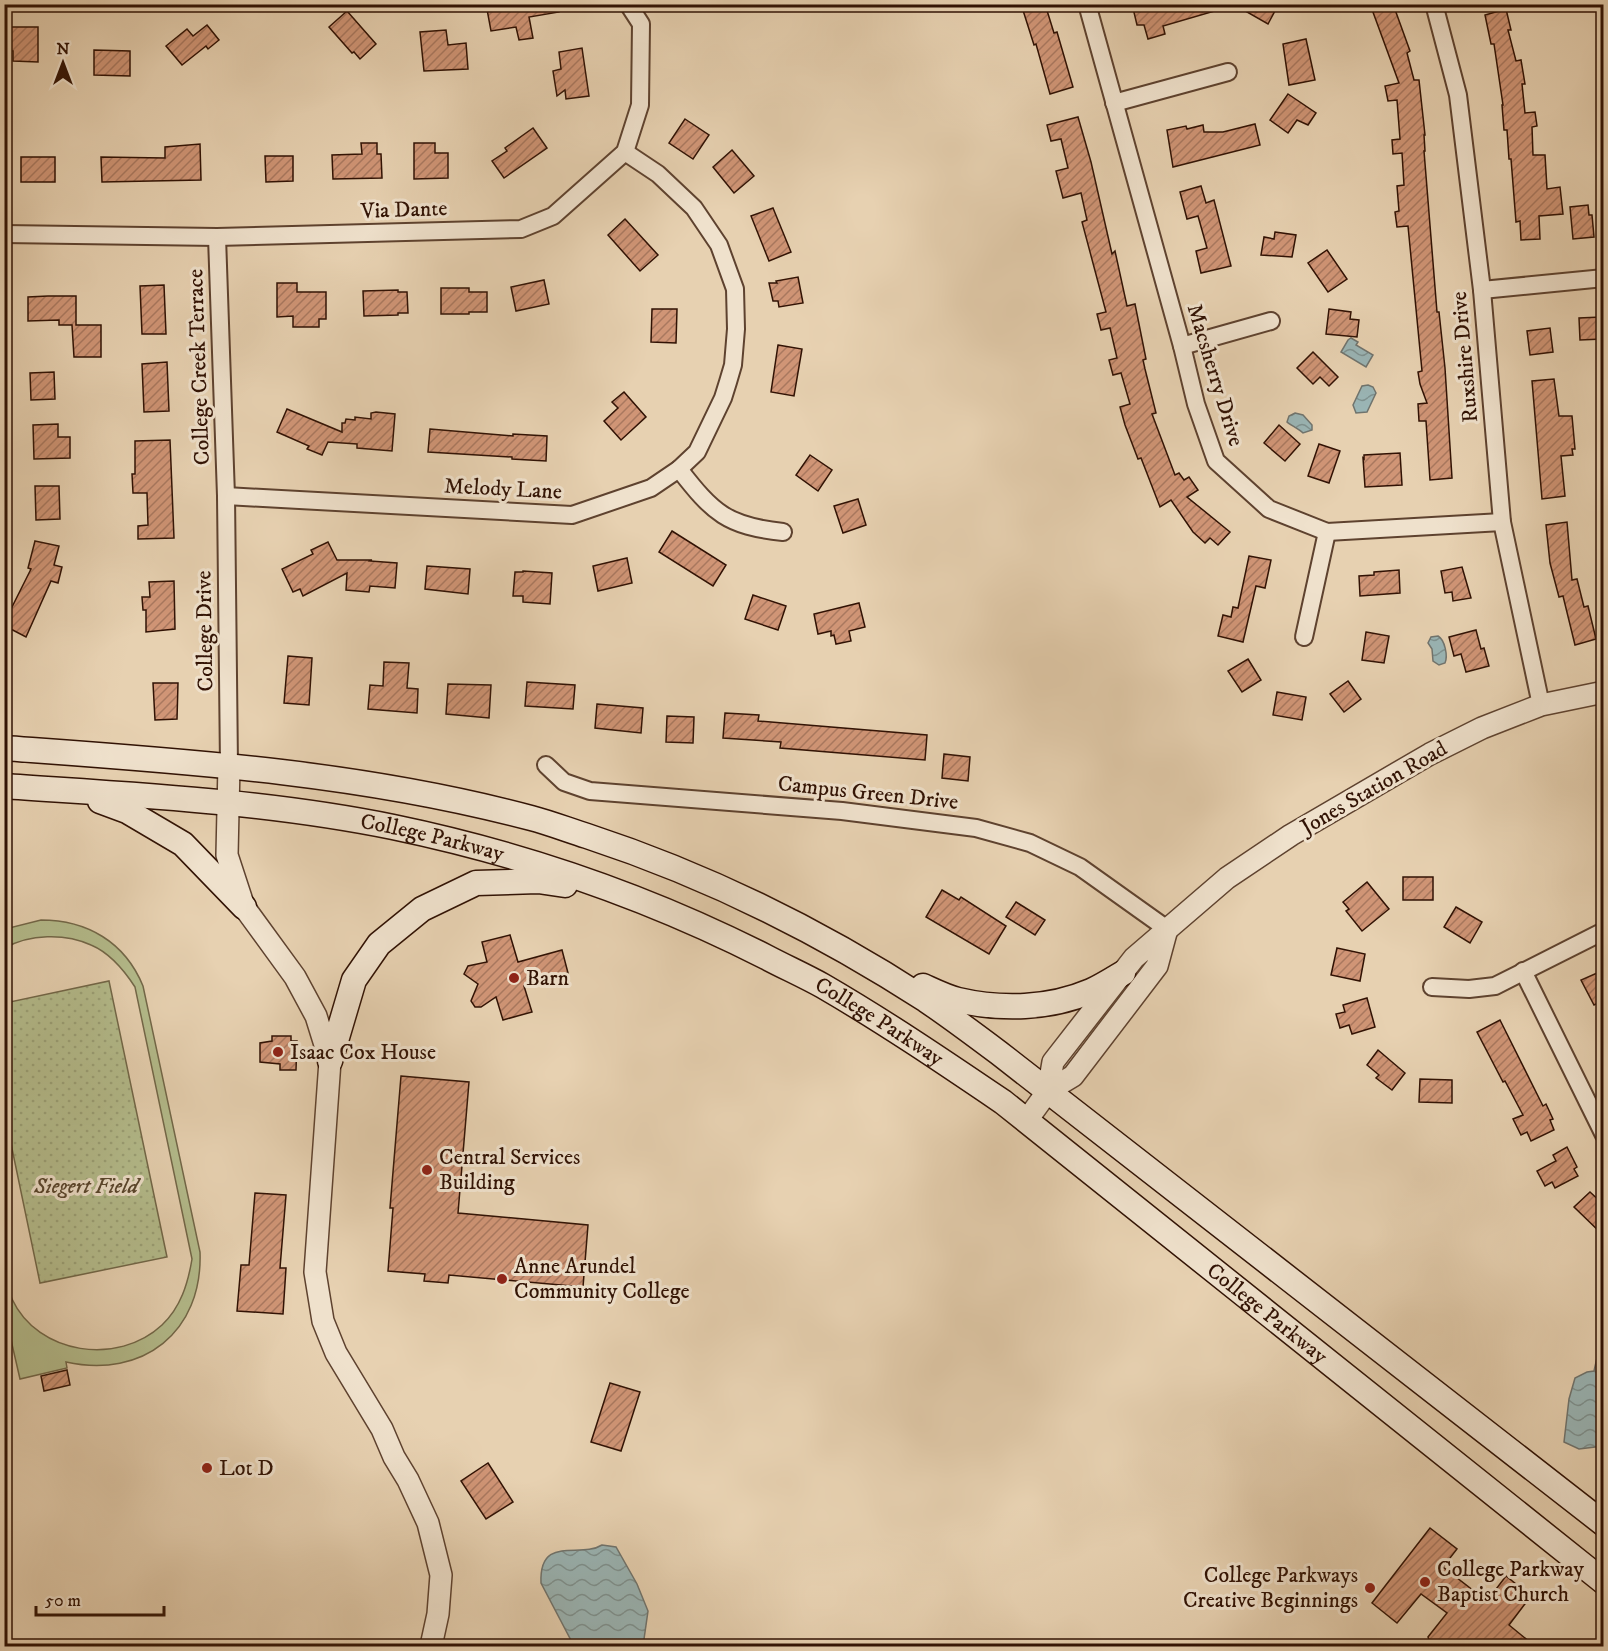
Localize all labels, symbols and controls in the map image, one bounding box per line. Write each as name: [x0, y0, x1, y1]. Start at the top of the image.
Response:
north arrow: [33, 33, 93, 93]
text: N: [56, 39, 70, 59]
street label: Via Dante: [359, 195, 448, 225]
street label: College Creek Terrace: [182, 268, 216, 466]
street label: Ruxshire Drive: [1446, 290, 1484, 424]
street label: Macsherry Drive: [1181, 301, 1249, 449]
street label: Melody Lane: [443, 472, 563, 506]
street label: College Drive: [190, 570, 220, 692]
street label: Jones Station Road: [1294, 735, 1452, 842]
street label: Campus Green Drive: [776, 770, 960, 816]
street label: College Parkway: [358, 808, 508, 867]
place label: Barn: [526, 965, 569, 992]
marker: Barn: [507, 971, 521, 985]
street label: College Parkway: [810, 971, 949, 1072]
place label: Isaac Cox House: [290, 1039, 436, 1066]
marker: Isaac Cox House: [271, 1045, 285, 1059]
place label: Central Services Building: [439, 1144, 580, 1196]
marker: Central Services Building: [420, 1163, 434, 1177]
park label: Siegert Field: [33, 1173, 142, 1200]
place label: Anne Arundel Community College: [514, 1253, 690, 1305]
street label: College Parkway: [1201, 1257, 1334, 1370]
marker: Anne Arundel Community College: [495, 1272, 509, 1286]
place label: Lot D: [219, 1455, 274, 1482]
marker: Lot D: [200, 1461, 214, 1475]
place label: College Parkway Baptist Church: [1437, 1556, 1584, 1608]
place label: College Parkways Creative Beginnings: [1183, 1562, 1358, 1614]
marker: College Parkway Baptist Church: [1418, 1575, 1432, 1589]
scale bar: [36, 1579, 164, 1617]
marker: College Parkways Creative Beginnings: [1363, 1581, 1377, 1595]
text: 50 m: [45, 1590, 81, 1612]

